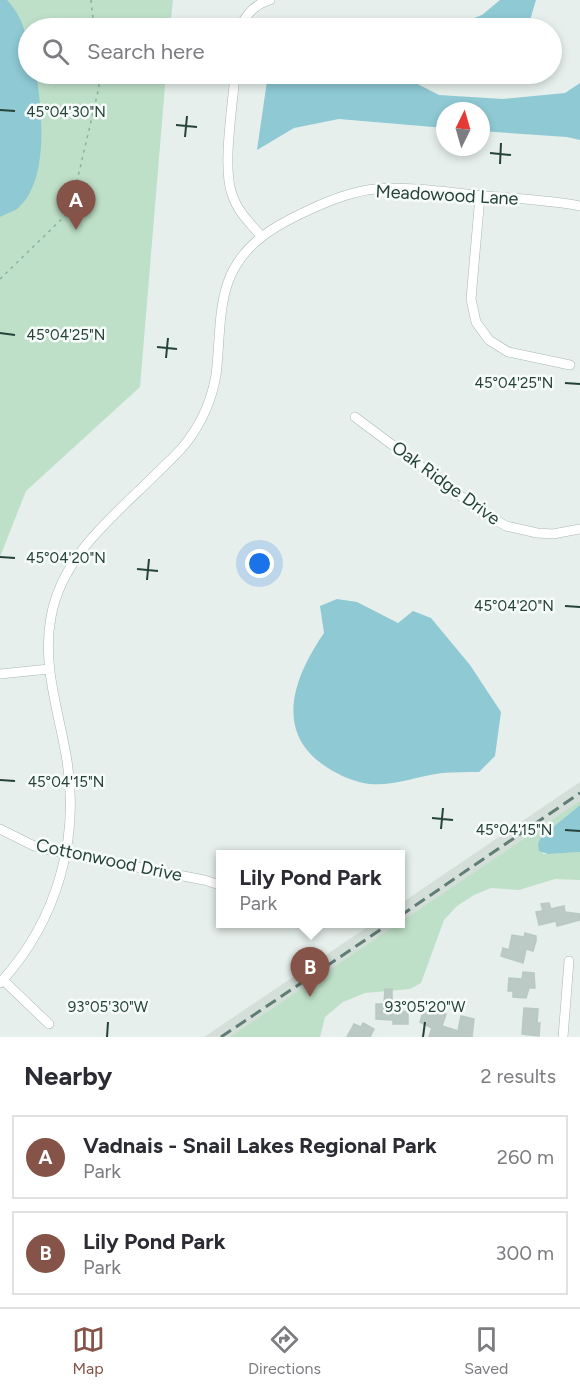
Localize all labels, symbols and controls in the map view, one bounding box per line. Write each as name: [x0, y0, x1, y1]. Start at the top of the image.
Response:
search box: [18, 18, 562, 84]
icon: search: [39, 35, 72, 68]
text: Search here: [87, 38, 205, 65]
north arrow: [436, 102, 490, 156]
text: 45°04'30"N: [26, 103, 106, 121]
pin: A: [56, 180, 96, 230]
street label: Meadowood Lane: [375, 180, 519, 210]
text: 45°04'25"N: [27, 326, 105, 344]
text: 45°04'25"N: [475, 374, 553, 392]
street label: Oak Ridge Drive: [387, 436, 505, 530]
text: 45°04'20"N: [26, 549, 106, 567]
your location: [245, 549, 274, 578]
text: 45°04'20"N: [474, 597, 554, 615]
text: 45°04'15"N: [28, 773, 104, 791]
text: 45°04'15"N: [476, 821, 552, 839]
street label: Cottonwood Drive: [34, 834, 184, 886]
popup: [216, 850, 405, 928]
text: Lily Pond Park: [239, 864, 382, 891]
text: Park: [239, 891, 277, 915]
pin: B: [290, 948, 330, 997]
text: 93°05'30"W: [68, 998, 149, 1016]
text: 93°05'20"W: [385, 998, 466, 1016]
text: Nearby: [24, 1060, 112, 1092]
text: 2 results: [480, 1064, 556, 1088]
text: Vadnais - Snail Lakes Regional Park: [83, 1132, 437, 1159]
text: A: [38, 1145, 53, 1169]
text: 260 m: [497, 1145, 554, 1169]
text: Park: [83, 1159, 121, 1183]
text: Lily Pond Park: [83, 1228, 226, 1255]
text: B: [39, 1241, 52, 1265]
text: 300 m: [496, 1241, 554, 1265]
text: Park: [83, 1255, 121, 1279]
tab: Map: [72, 1323, 105, 1378]
tab: Directions: [248, 1323, 321, 1378]
tab: Saved: [464, 1323, 508, 1378]

